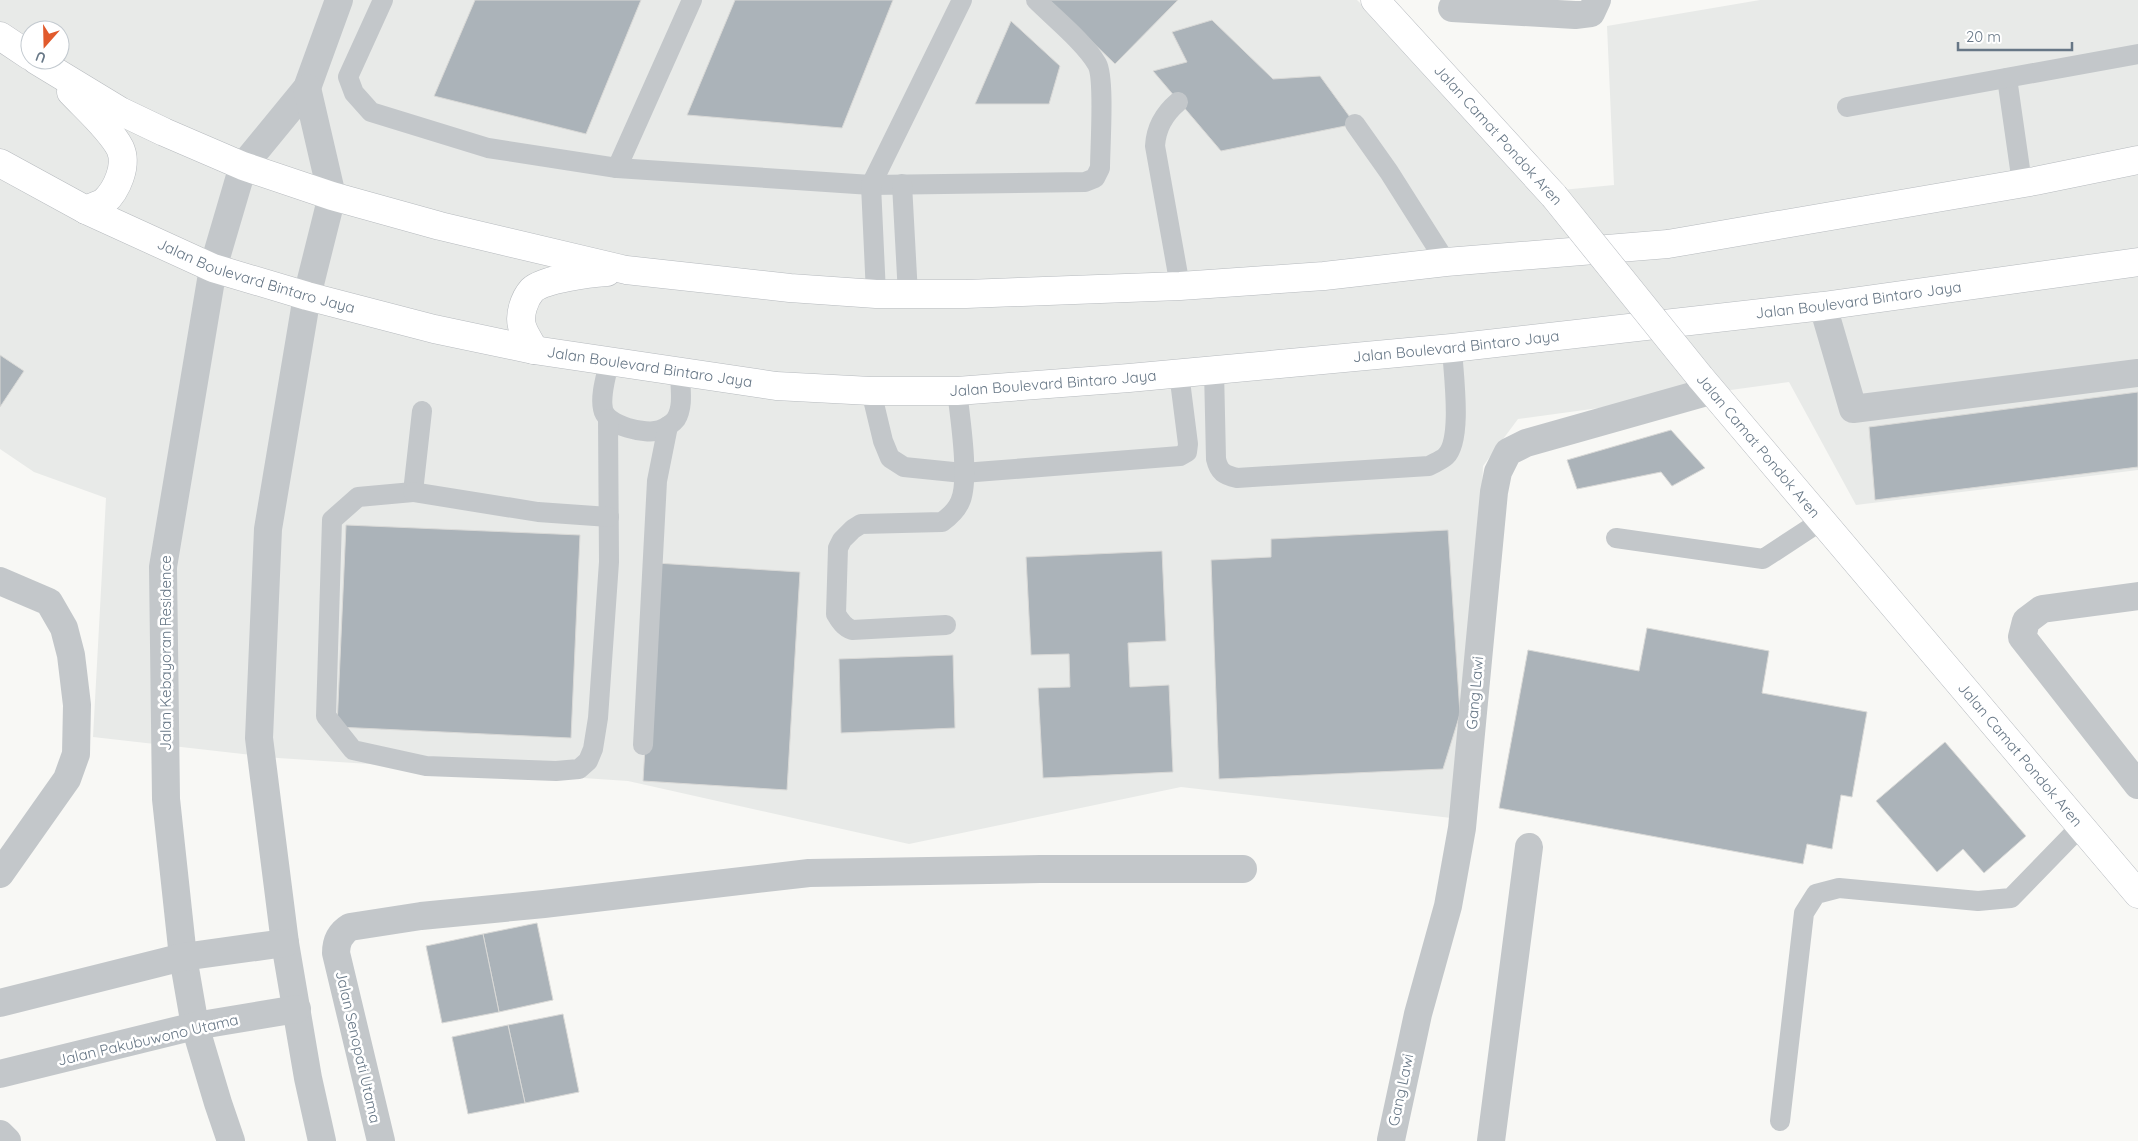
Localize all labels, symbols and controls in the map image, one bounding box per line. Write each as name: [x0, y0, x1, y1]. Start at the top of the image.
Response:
north arrow: [20, 20, 70, 70]
scale bar: [1958, 20, 2072, 52]
text: 20 m: [1966, 27, 2001, 46]
text: U: [33, 47, 48, 67]
street label: Jalan Camat Pondok Aren: [1430, 60, 1567, 209]
street label: Jalan Boulevard Bintaro Jaya: [154, 234, 357, 317]
street label: Jalan Boulevard Bintaro Jaya: [1754, 277, 1963, 323]
street label: Jalan Boulevard Bintaro Jaya: [1352, 326, 1560, 366]
street label: Jalan Boulevard Bintaro Jaya: [546, 342, 754, 391]
street label: Jalan Boulevard Bintaro Jaya: [949, 366, 1157, 400]
street label: Jalan Camat Pondok Aren: [1692, 370, 1824, 522]
street label: Jalan Kebayoran Residence: [156, 555, 175, 751]
street label: Gang Lawi: [1462, 656, 1487, 730]
street label: Jalan Camat Pondok Aren: [1954, 678, 2087, 830]
street label: Jalan Senopati Utama: [332, 969, 385, 1125]
street label: Jalan Pakubuwono Utama: [56, 1009, 240, 1070]
street label: Gang Lawi: [1384, 1052, 1417, 1128]

